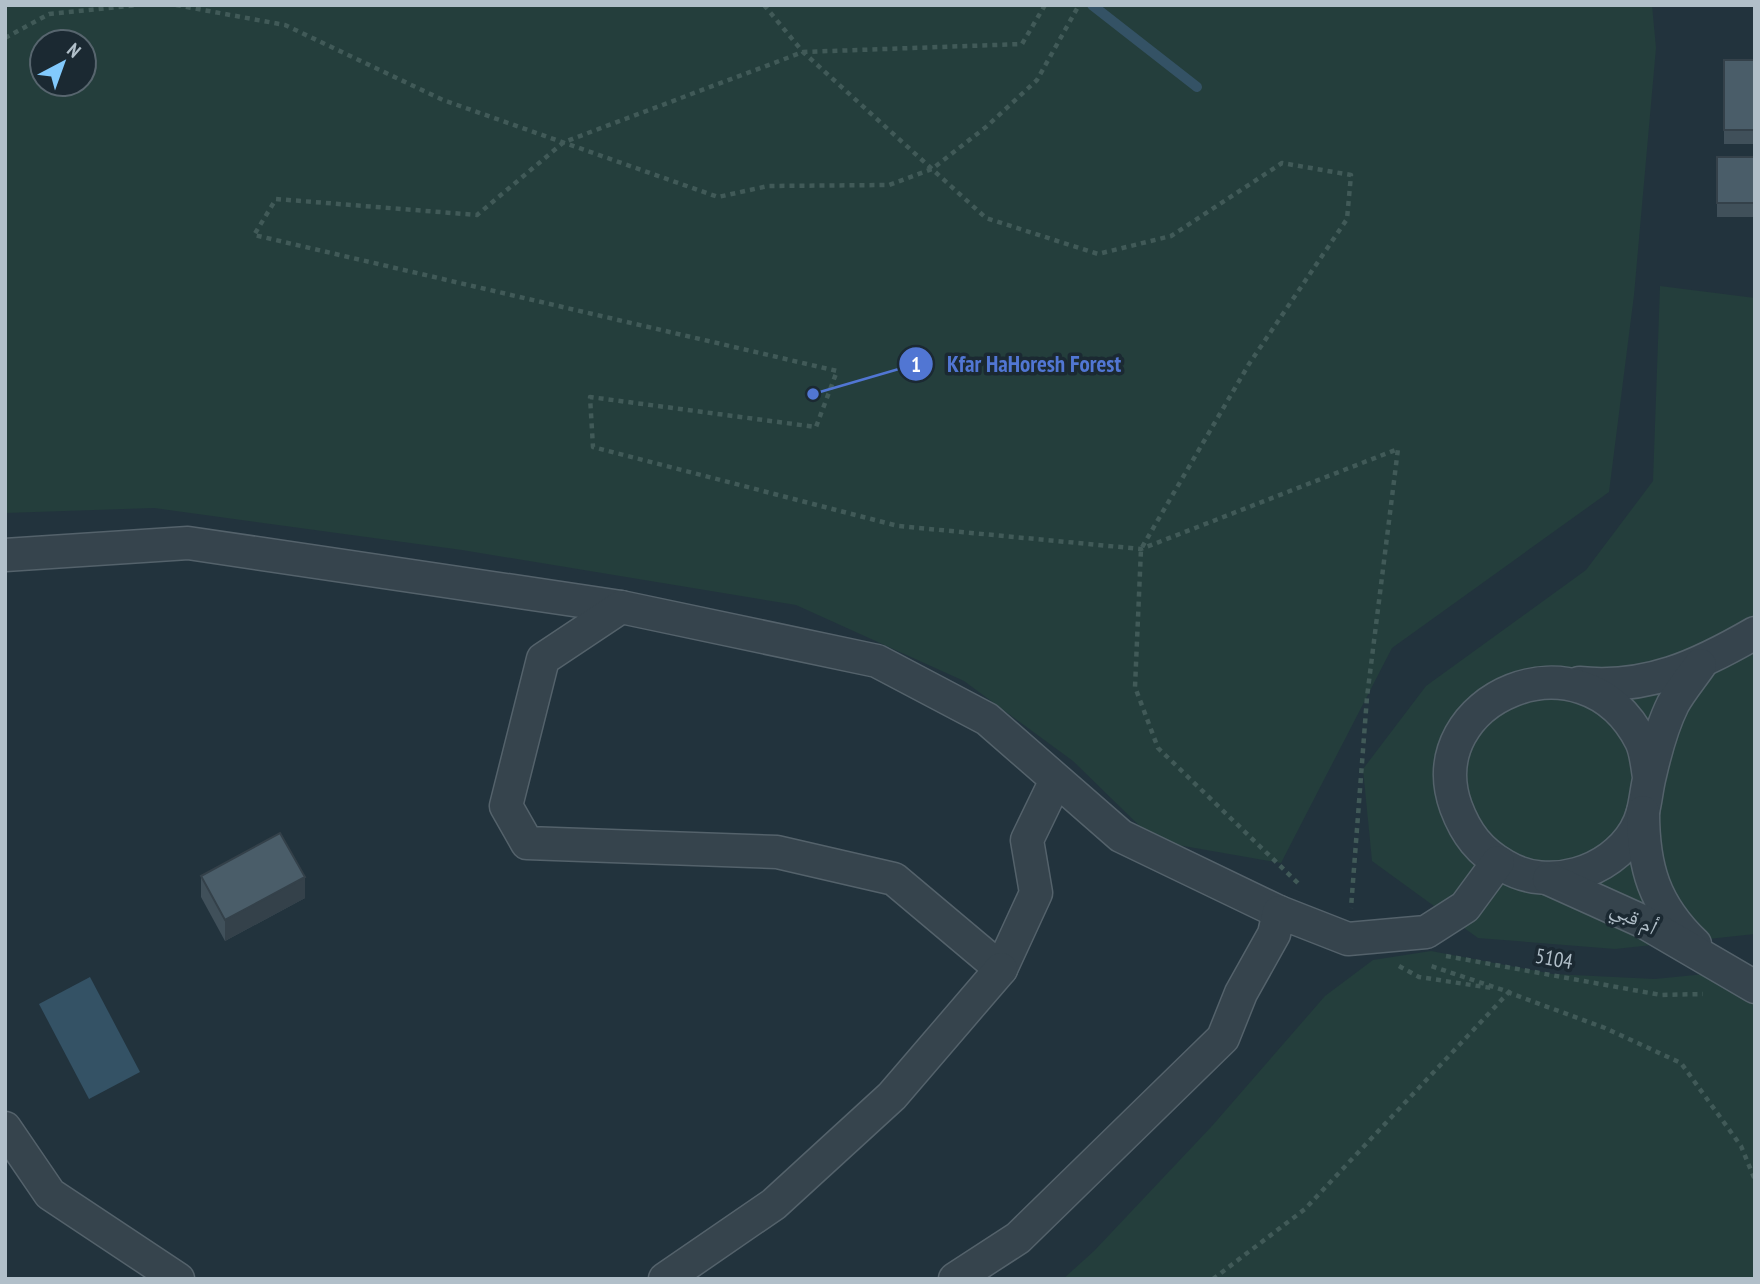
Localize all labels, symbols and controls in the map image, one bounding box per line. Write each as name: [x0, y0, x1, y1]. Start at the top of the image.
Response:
north arrow: [28, 28, 98, 98]
text: N: [62, 38, 86, 63]
callout: Kfar HaHoresh Forest: [898, 342, 1135, 386]
text: Kfar HaHoresh Forest: [947, 349, 1121, 378]
text: 1: [911, 351, 921, 378]
street label: أم قبي: [1605, 894, 1662, 944]
street label: 5104: [1533, 942, 1576, 975]

